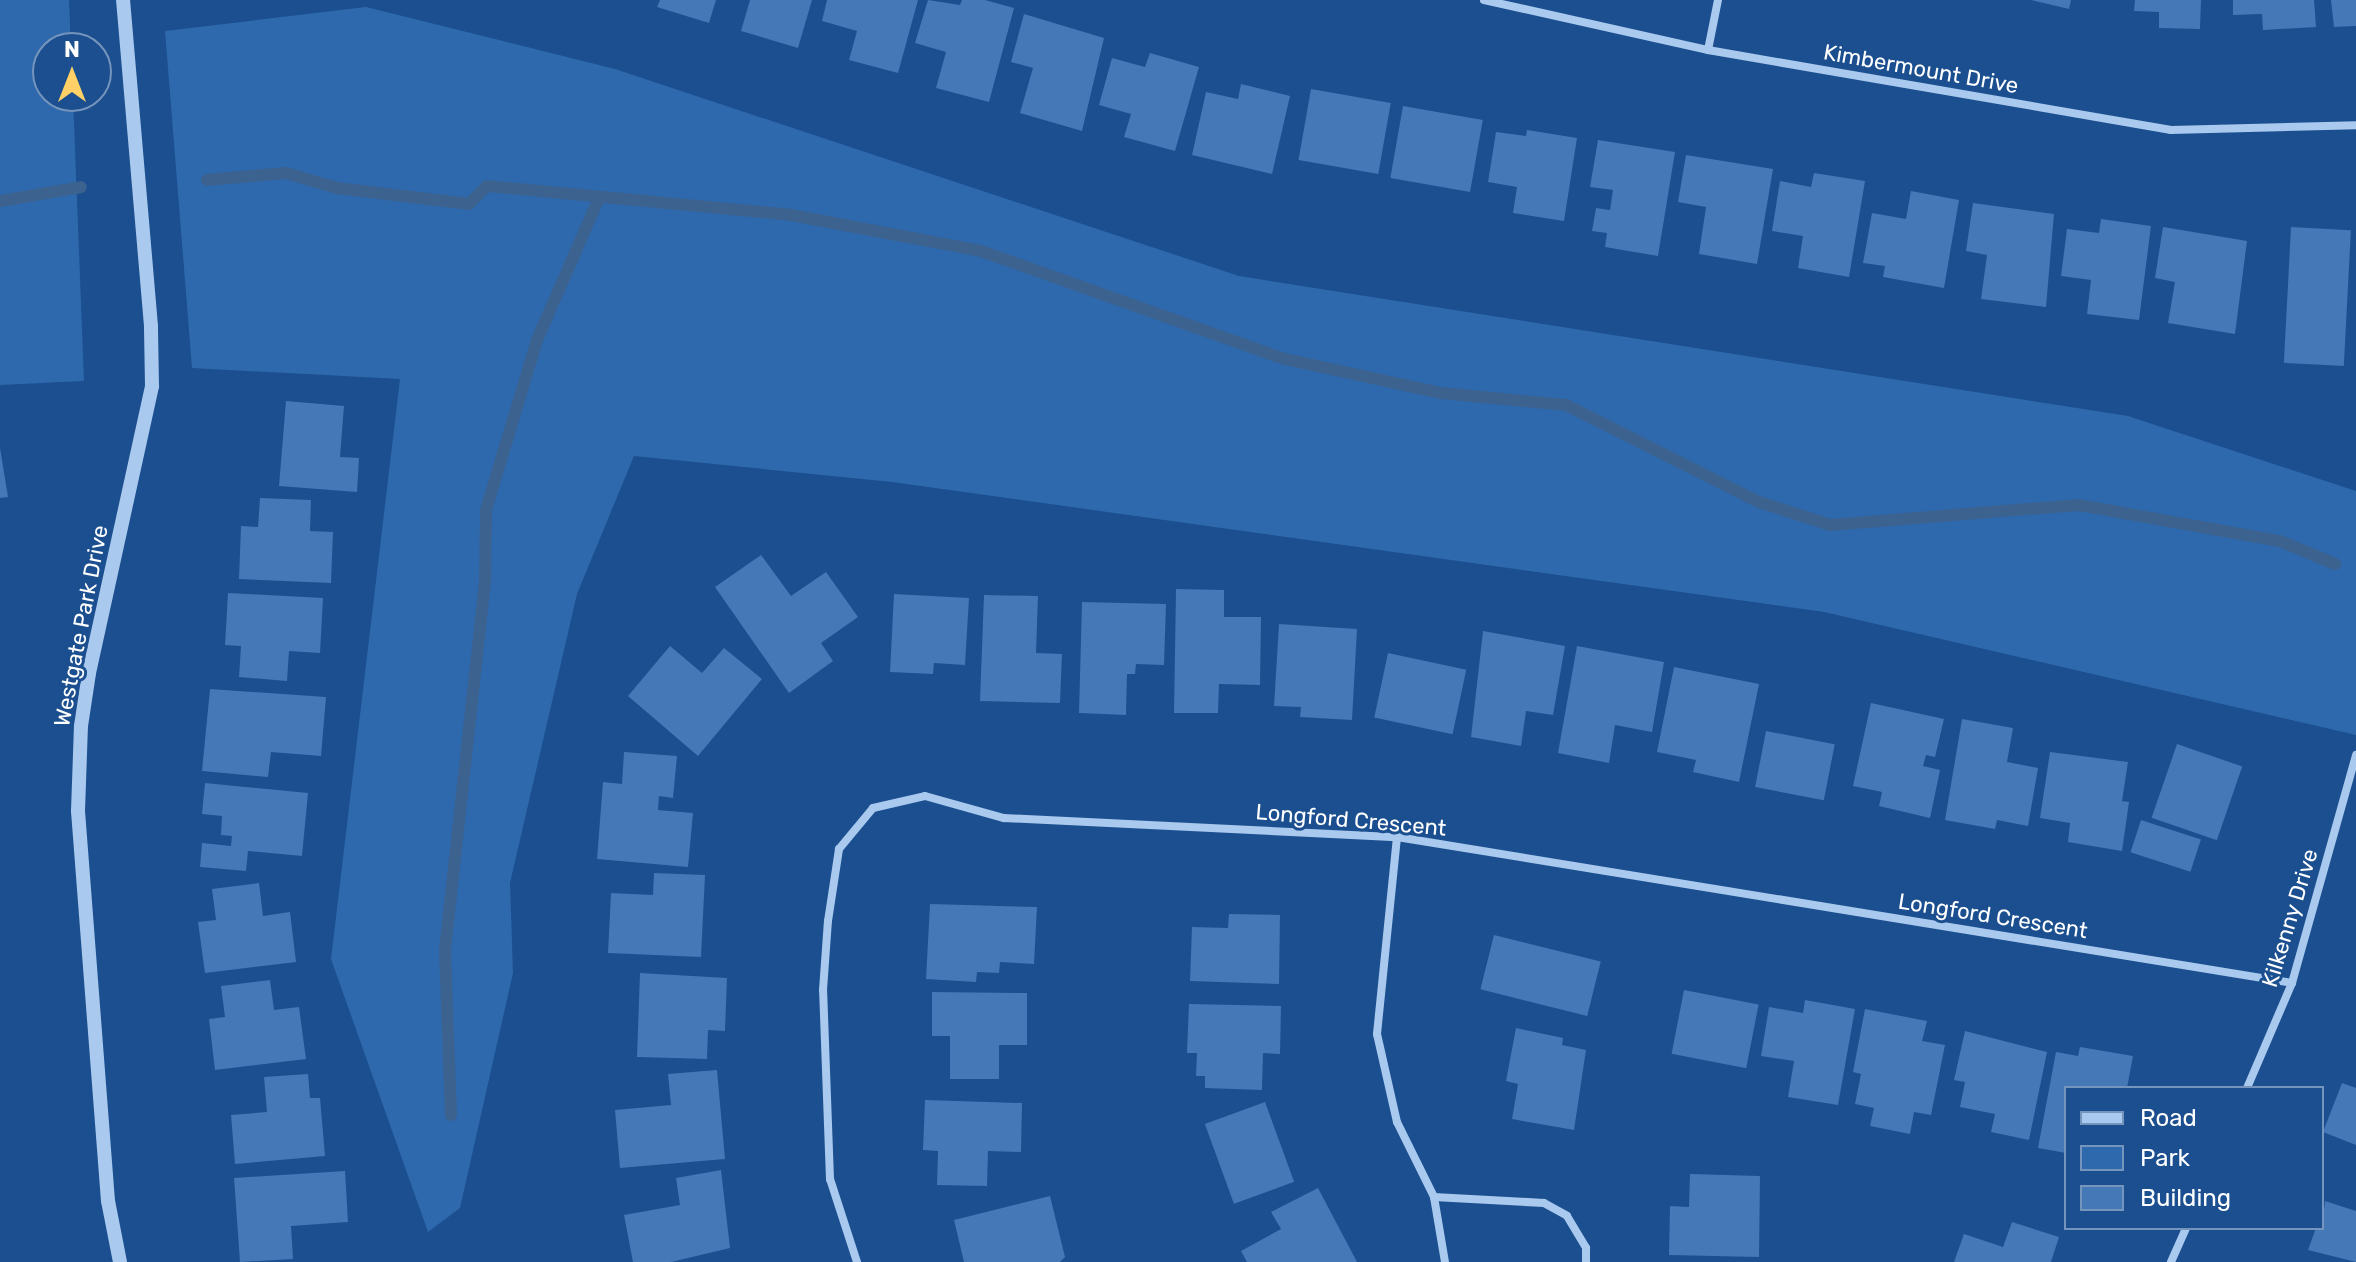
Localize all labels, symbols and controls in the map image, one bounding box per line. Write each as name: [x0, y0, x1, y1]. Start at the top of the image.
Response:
north arrow: [32, 32, 112, 112]
text: N: [64, 36, 80, 63]
street label: Kimbermount Drive: [1822, 39, 2020, 99]
street label: Westgate Park Drive: [48, 523, 114, 729]
street label: Longford Crescent: [1255, 799, 1447, 841]
street label: Kilkenny Drive: [2256, 845, 2324, 991]
street label: Longford Crescent: [1896, 888, 2090, 944]
legend: [2064, 1086, 2324, 1230]
text: Road: [2140, 1104, 2197, 1132]
text: Park: [2140, 1144, 2190, 1172]
text: Building: [2140, 1184, 2231, 1212]

